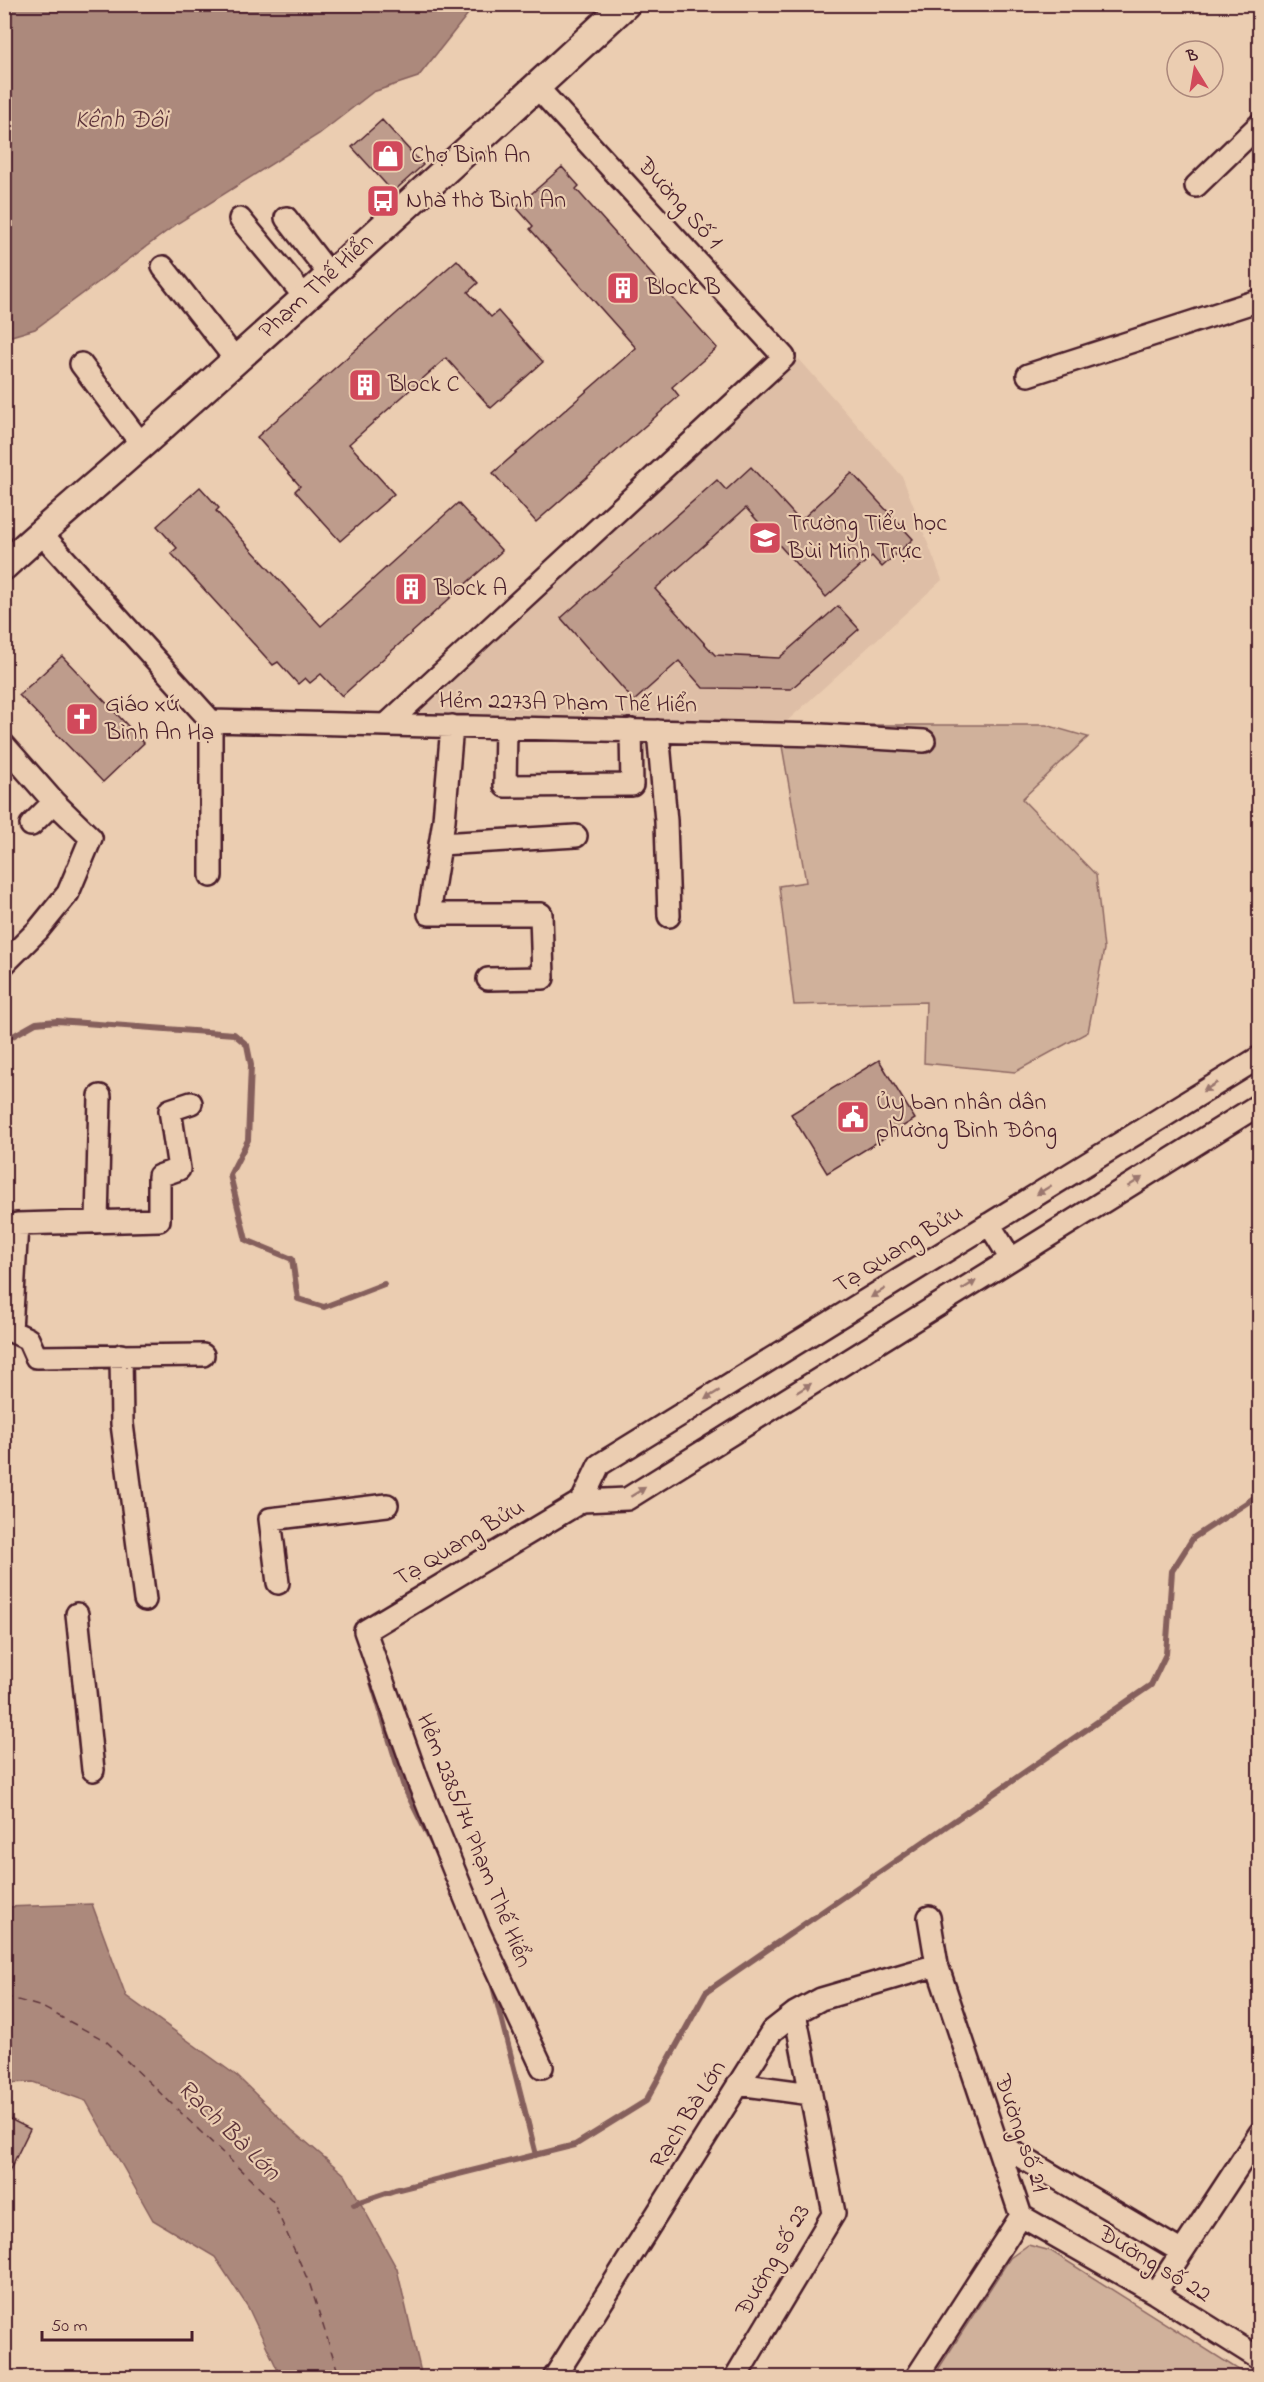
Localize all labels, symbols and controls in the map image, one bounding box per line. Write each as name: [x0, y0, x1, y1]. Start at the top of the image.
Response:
north arrow: [1165, 39, 1225, 99]
text: B: [1184, 43, 1200, 69]
water label: Kênh Đôi: [74, 102, 170, 140]
shop icon: Chợ Bình An: [370, 138, 406, 174]
place label: Chợ Bình An: [411, 139, 530, 174]
street label: Đường Số 1: [627, 149, 730, 258]
bus stop icon: Nhà thờ Bình An: [365, 183, 401, 219]
place label: Nhà thờ Bình An: [406, 184, 566, 219]
street label: Phạm Thế Hiển: [252, 226, 382, 348]
building icon: Block B: [605, 270, 641, 306]
place label: Block B: [645, 271, 721, 306]
building icon: Block C: [347, 367, 383, 403]
place label: Block C: [387, 368, 460, 403]
place label: Trường Tiểu học Bùi Minh Trực: [787, 507, 947, 570]
school or university icon: Trường Tiểu học Bùi Minh Trực: [747, 520, 783, 556]
building icon: Block A: [393, 571, 429, 607]
place label: Block A: [433, 572, 507, 607]
street label: Hẻm 2273A Phạm Thế Hiển: [439, 684, 697, 724]
place label: Giáo xứ Bình An Hạ: [104, 688, 214, 751]
church icon: Giáo xứ Bình An Hạ: [64, 701, 100, 737]
one-way arrow: [1202, 1082, 1218, 1093]
place label: Ủy ban nhân dân phường Bình Đông: [876, 1086, 1057, 1149]
public building icon: Ủy ban nhân dân phường Bình Đông: [835, 1099, 871, 1135]
one-way arrow: [1126, 1176, 1143, 1187]
one-way arrow: [1036, 1184, 1052, 1195]
street label: Tạ Quang Bửu: [827, 1196, 971, 1304]
one-way arrow: [961, 1280, 977, 1291]
one-way arrow: [870, 1287, 886, 1298]
one-way arrow: [796, 1383, 812, 1394]
one-way arrow: [704, 1390, 720, 1401]
one-way arrow: [630, 1486, 647, 1497]
street label: Tạ Quang Bửu: [388, 1491, 532, 1597]
street label: Hẻm 2385/74 Phạm Thế Hiển: [406, 1709, 540, 1973]
street label: Rạch Bà Lớn: [642, 2054, 736, 2176]
street label: Đường số 21: [983, 2069, 1057, 2198]
water label: Rạch Bà Lớn: [167, 2072, 289, 2191]
street label: Đường số 23: [727, 2198, 820, 2325]
street label: Đường số 22: [1090, 2217, 1217, 2313]
scale bar: [42, 2304, 192, 2342]
text: 50 m: [51, 2314, 88, 2340]

